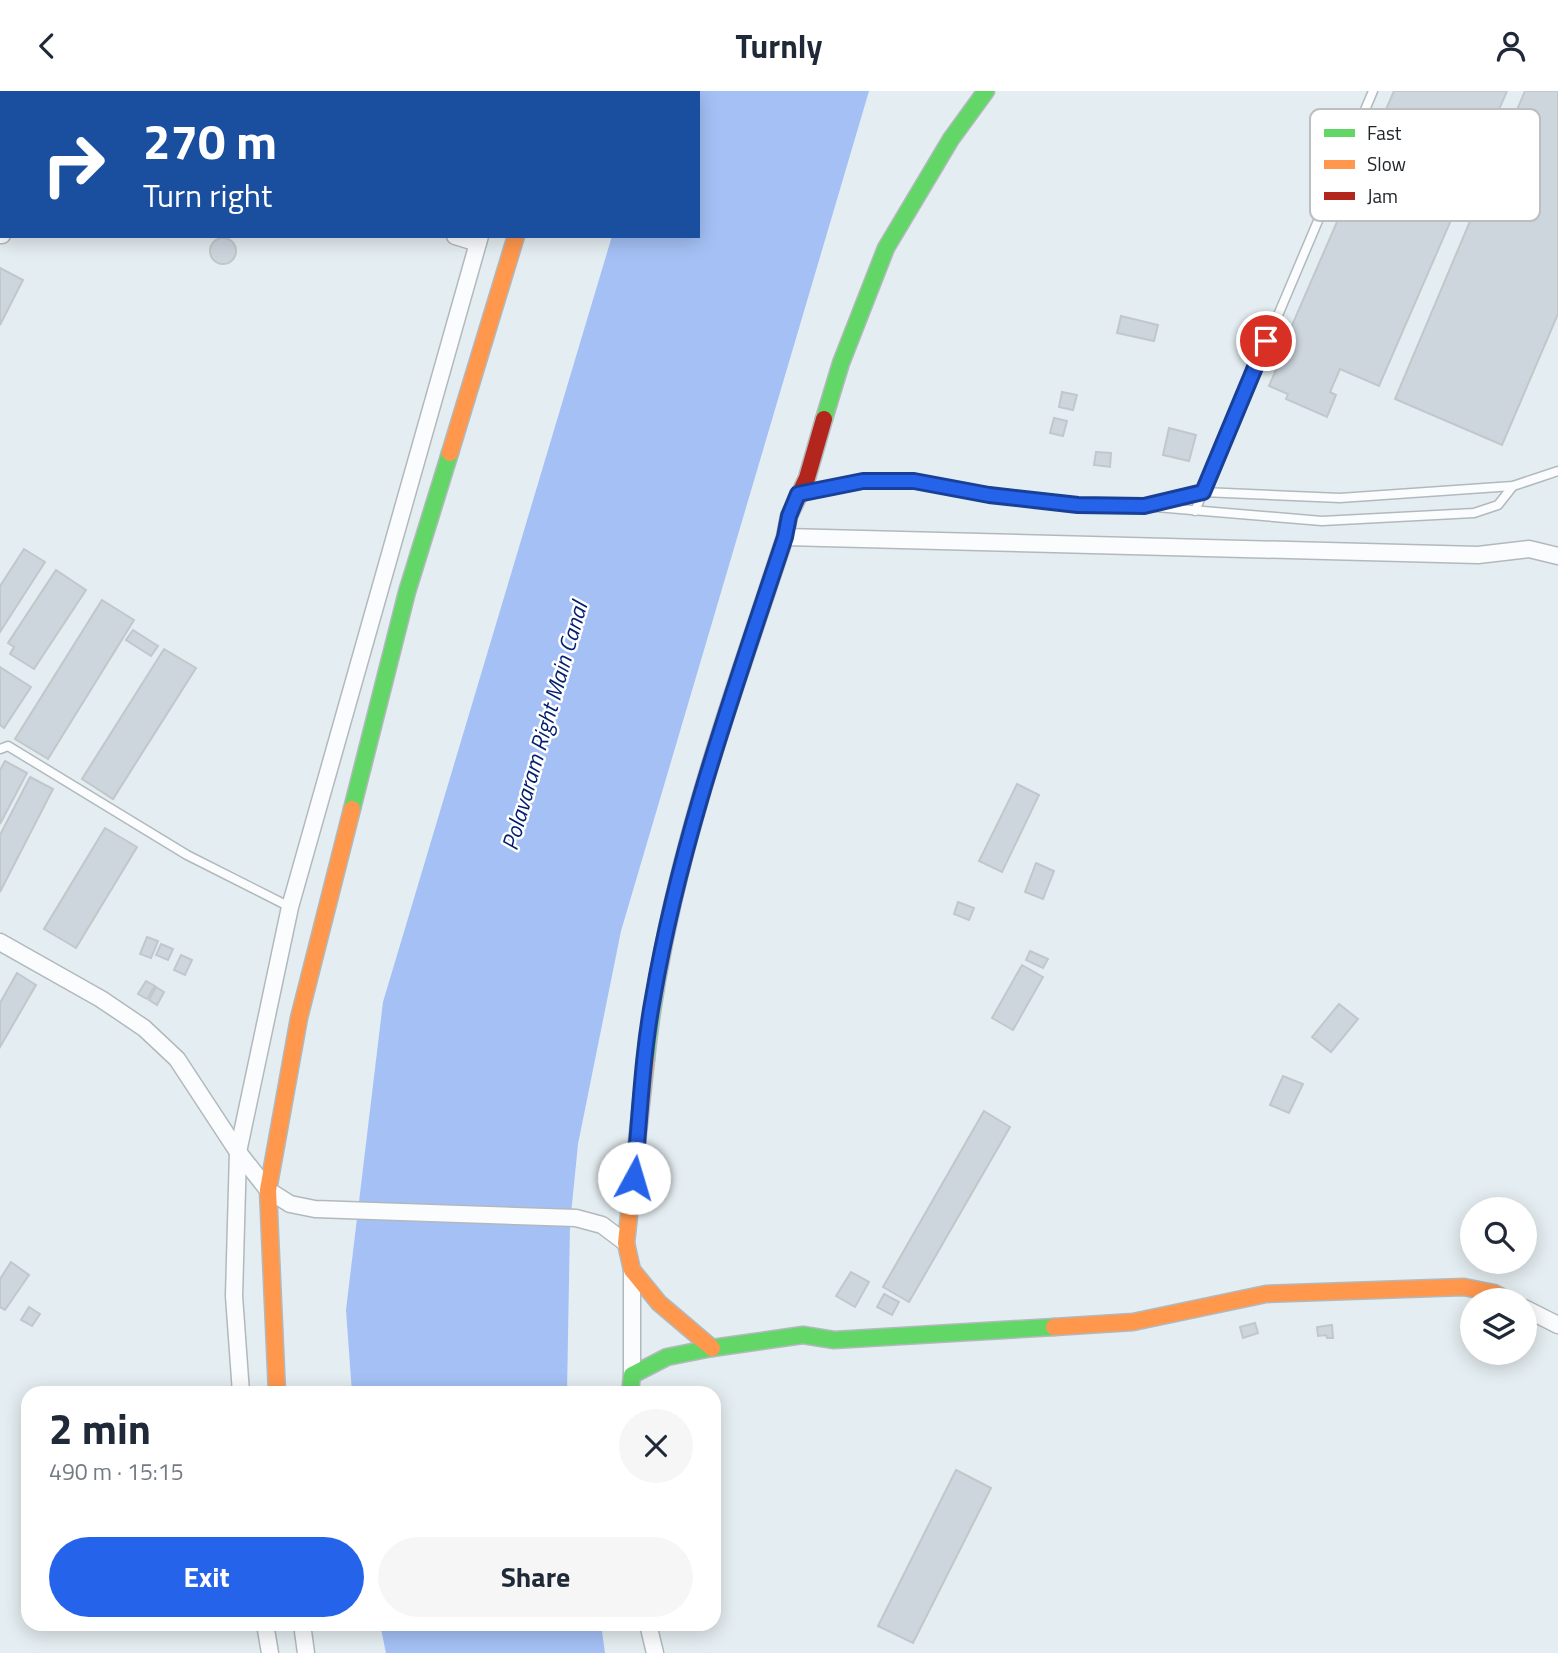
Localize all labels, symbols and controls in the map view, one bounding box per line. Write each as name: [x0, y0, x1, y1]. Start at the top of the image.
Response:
text: Turnly: [735, 22, 823, 70]
icon: back: [28, 27, 66, 65]
icon: person: [1492, 27, 1530, 65]
text: 270 m: [143, 103, 277, 178]
legend: [1310, 109, 1540, 221]
text: Fast: [1367, 118, 1402, 147]
icon: right: [28, 119, 119, 210]
text: Slow: [1367, 149, 1406, 178]
text: Turn right: [143, 171, 272, 219]
text: Jam: [1367, 181, 1398, 210]
pin: [1236, 311, 1296, 371]
icon: arrive: [1247, 322, 1285, 360]
water label: Polavaram Right Main Canal: [492, 595, 597, 854]
position arrow: [597, 1141, 671, 1215]
map controls: [1460, 1197, 1537, 1365]
button: search: [1460, 1197, 1537, 1274]
button: layers: [1460, 1288, 1537, 1365]
text: 2 min: [49, 1396, 151, 1460]
button: close: [619, 1409, 693, 1483]
text: 490 m · 15:15: [49, 1454, 184, 1489]
button: Exit: [49, 1537, 364, 1617]
button: Share: [378, 1537, 693, 1617]

